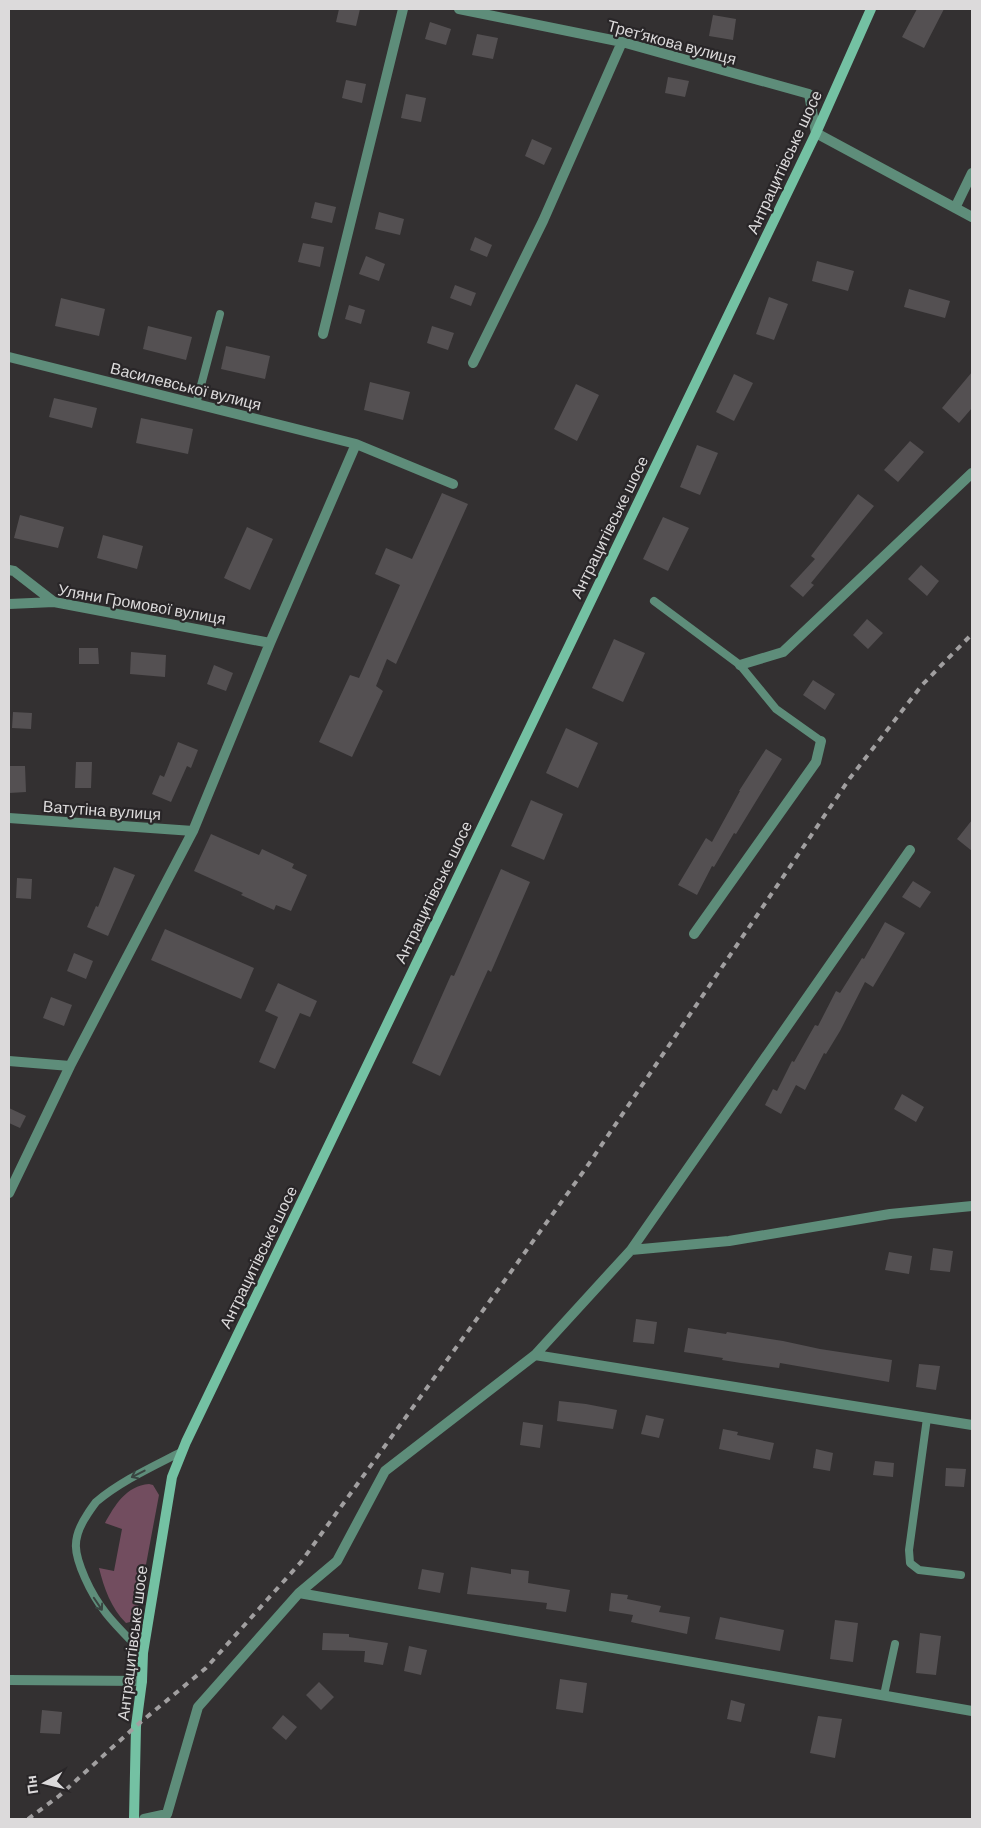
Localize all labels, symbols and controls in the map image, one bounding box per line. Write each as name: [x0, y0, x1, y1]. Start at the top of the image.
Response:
street label: Третʼякова вулиця: [606, 15, 739, 68]
street label: Антрацитівське шосе: [742, 87, 825, 237]
street label: Василевської вулиця: [109, 358, 264, 413]
street label: Антрацитівське шосе: [566, 452, 651, 601]
street label: Уляни Громової вулиця: [57, 579, 228, 628]
street label: Ватутіна вулиця: [42, 796, 162, 823]
street label: Антрацитівське шосе: [390, 817, 475, 966]
street label: Антрацитівське шосе: [215, 1182, 300, 1331]
one-way arrow: [131, 1470, 146, 1479]
street label: Антрацитівське шосе: [113, 1564, 150, 1722]
one-way arrow: [93, 1597, 103, 1611]
north arrow: [20, 1758, 70, 1808]
text: Пн: [22, 1775, 41, 1795]

